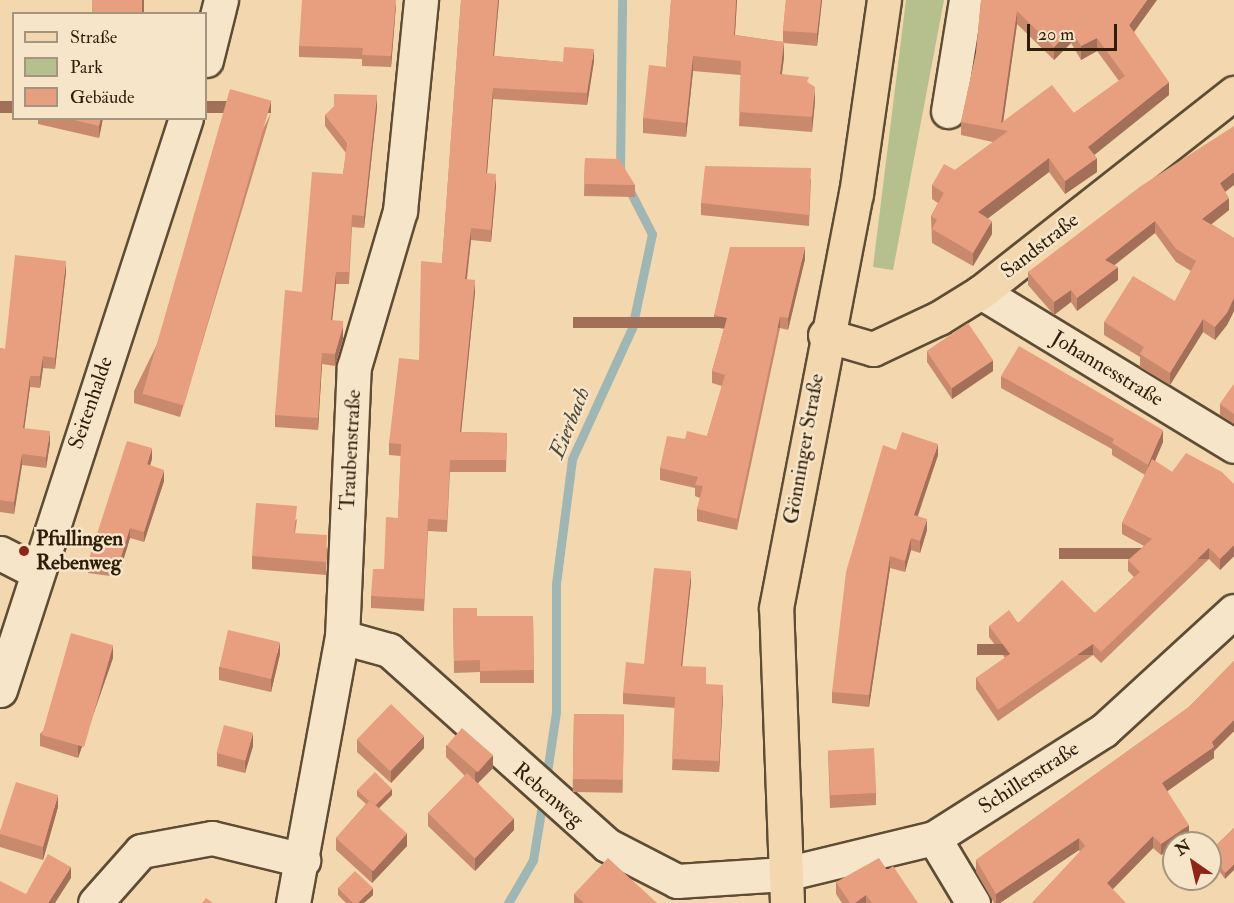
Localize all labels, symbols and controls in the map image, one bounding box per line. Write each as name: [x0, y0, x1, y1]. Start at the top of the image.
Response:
legend: [12, 12, 207, 120]
scale bar: [1030, 12, 1120, 50]
text: 20 m: [1038, 23, 1074, 46]
text: Straße: [70, 26, 117, 49]
text: Park: [70, 56, 103, 79]
text: Gebäude: [70, 86, 135, 109]
street label: Sandstraße: [996, 208, 1084, 284]
street label: Johannesstraße: [1047, 326, 1167, 412]
street label: Seitenhalde: [63, 353, 119, 453]
street label: Gönninger Straße: [778, 372, 830, 526]
water label: Eierbach: [544, 384, 596, 462]
street label: Traubenstraße: [335, 389, 367, 511]
place label: Pfullingen Rebenweg: [36, 526, 123, 576]
marker: Pfullingen Rebenweg: [17, 544, 31, 558]
street label: Schillerstraße: [974, 736, 1084, 820]
street label: Rebenweg: [508, 758, 588, 832]
north arrow: [1162, 831, 1222, 891]
text: N: [1172, 835, 1195, 860]

